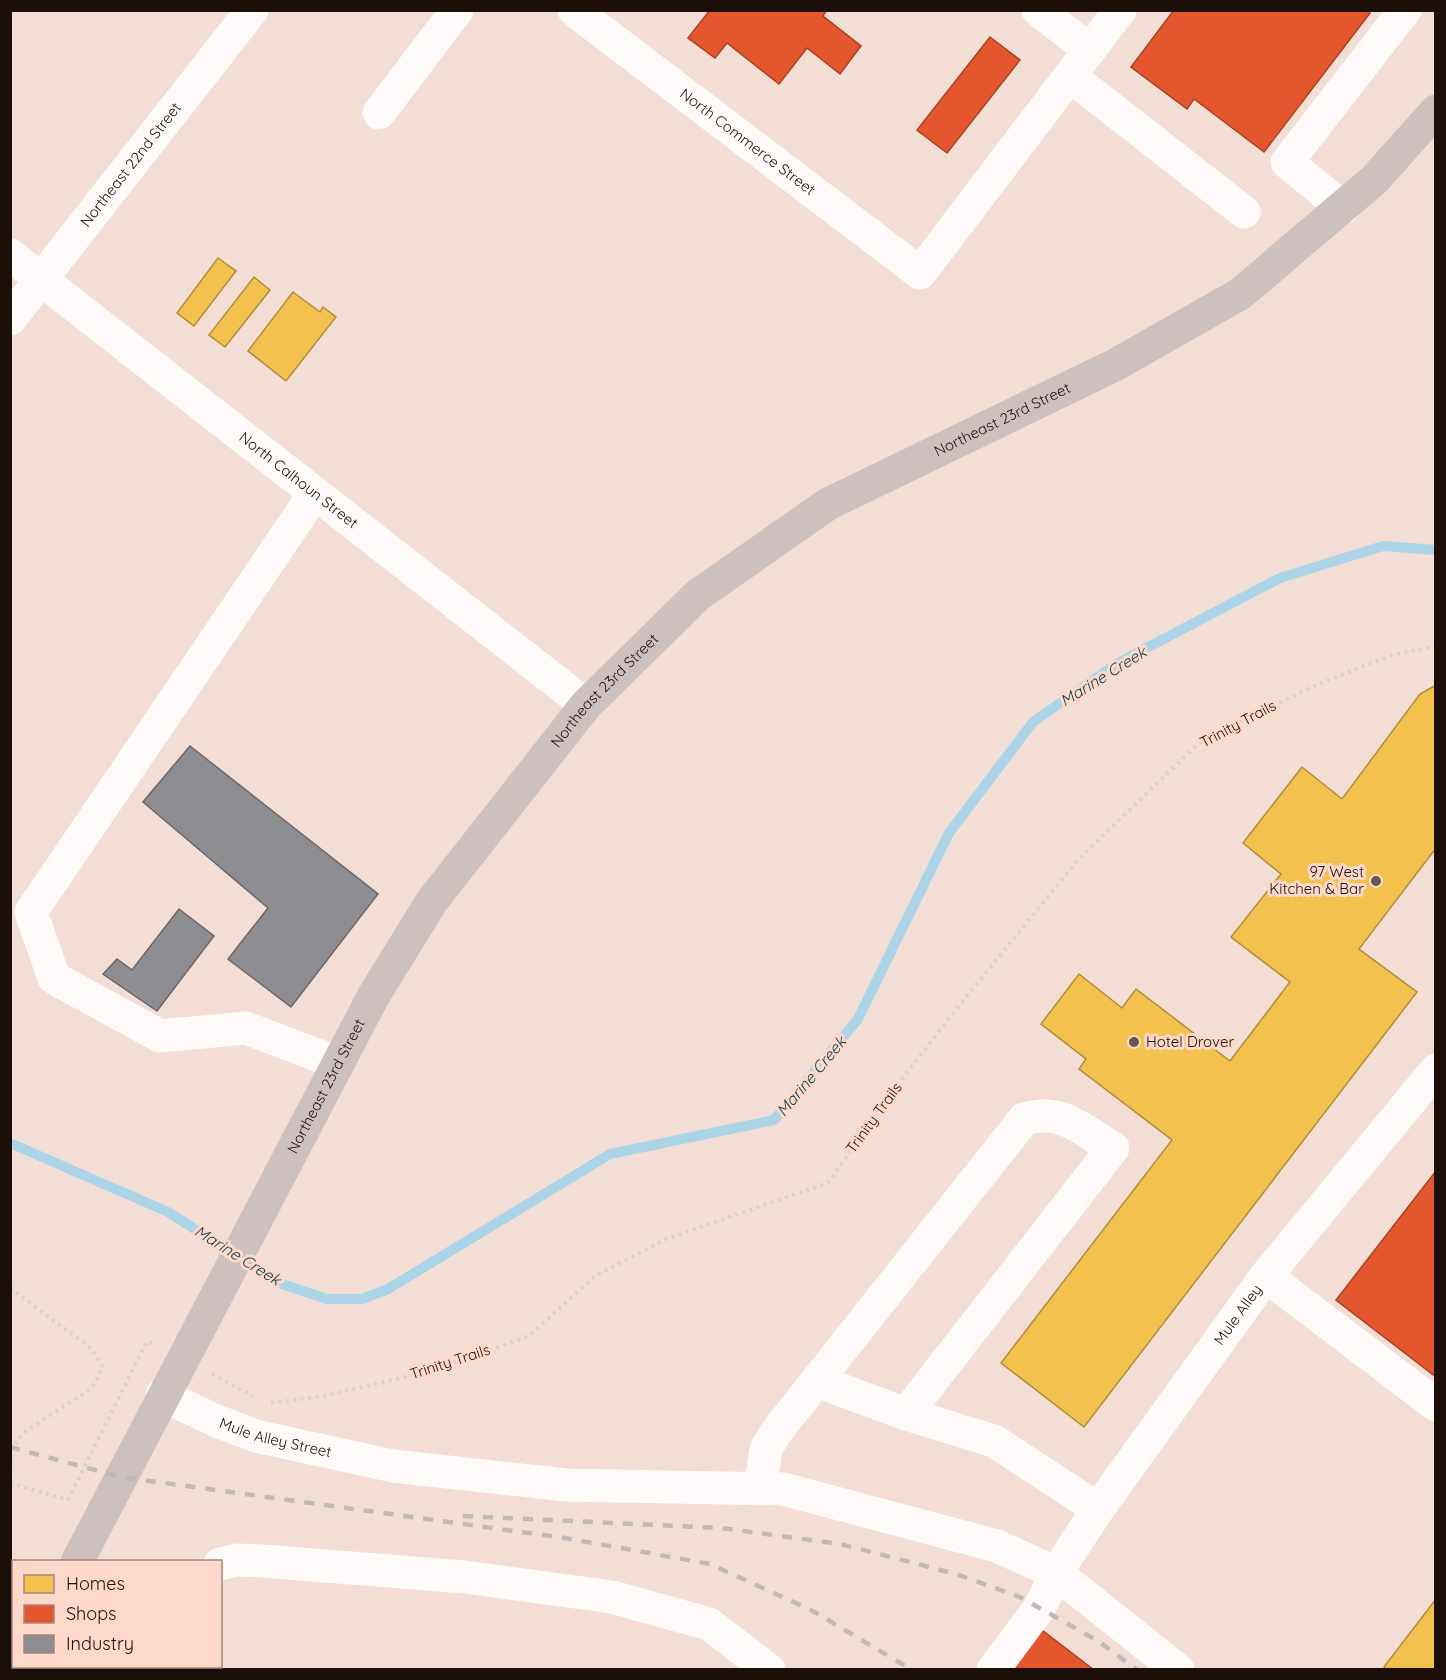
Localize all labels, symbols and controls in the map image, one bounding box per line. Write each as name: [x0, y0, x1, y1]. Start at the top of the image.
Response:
street label: North Commerce Street: [676, 84, 819, 199]
street label: Northeast 22nd Street: [76, 98, 185, 230]
street label: Northeast 23rd Street: [931, 378, 1073, 460]
street label: North Calhoun Street: [235, 428, 362, 532]
street label: Northeast 23rd Street: [546, 629, 662, 751]
water label: Marine Creek: [1056, 641, 1151, 710]
street label: Trinity Trails: [1197, 696, 1279, 751]
place label: 97 West Kitchen & Bar: [1269, 862, 1364, 898]
marker: 97 West Kitchen & Bar: [1369, 874, 1383, 888]
street label: Northeast 23rd Street: [283, 1016, 369, 1157]
water label: Marine Creek: [772, 1031, 851, 1120]
place label: Hotel Drover: [1146, 1032, 1234, 1051]
marker: Hotel Drover: [1127, 1035, 1141, 1049]
street label: Trinity Trails: [841, 1078, 906, 1157]
water label: Marine Creek: [191, 1221, 286, 1290]
street label: Mule Alley: [1209, 1281, 1266, 1349]
street label: Trinity Trails: [407, 1340, 492, 1383]
street label: Mule Alley Street: [217, 1413, 333, 1461]
legend: [12, 1560, 222, 1668]
text: Homes: [66, 1572, 125, 1595]
text: Shops: [66, 1602, 117, 1625]
text: Industry: [66, 1632, 134, 1655]

